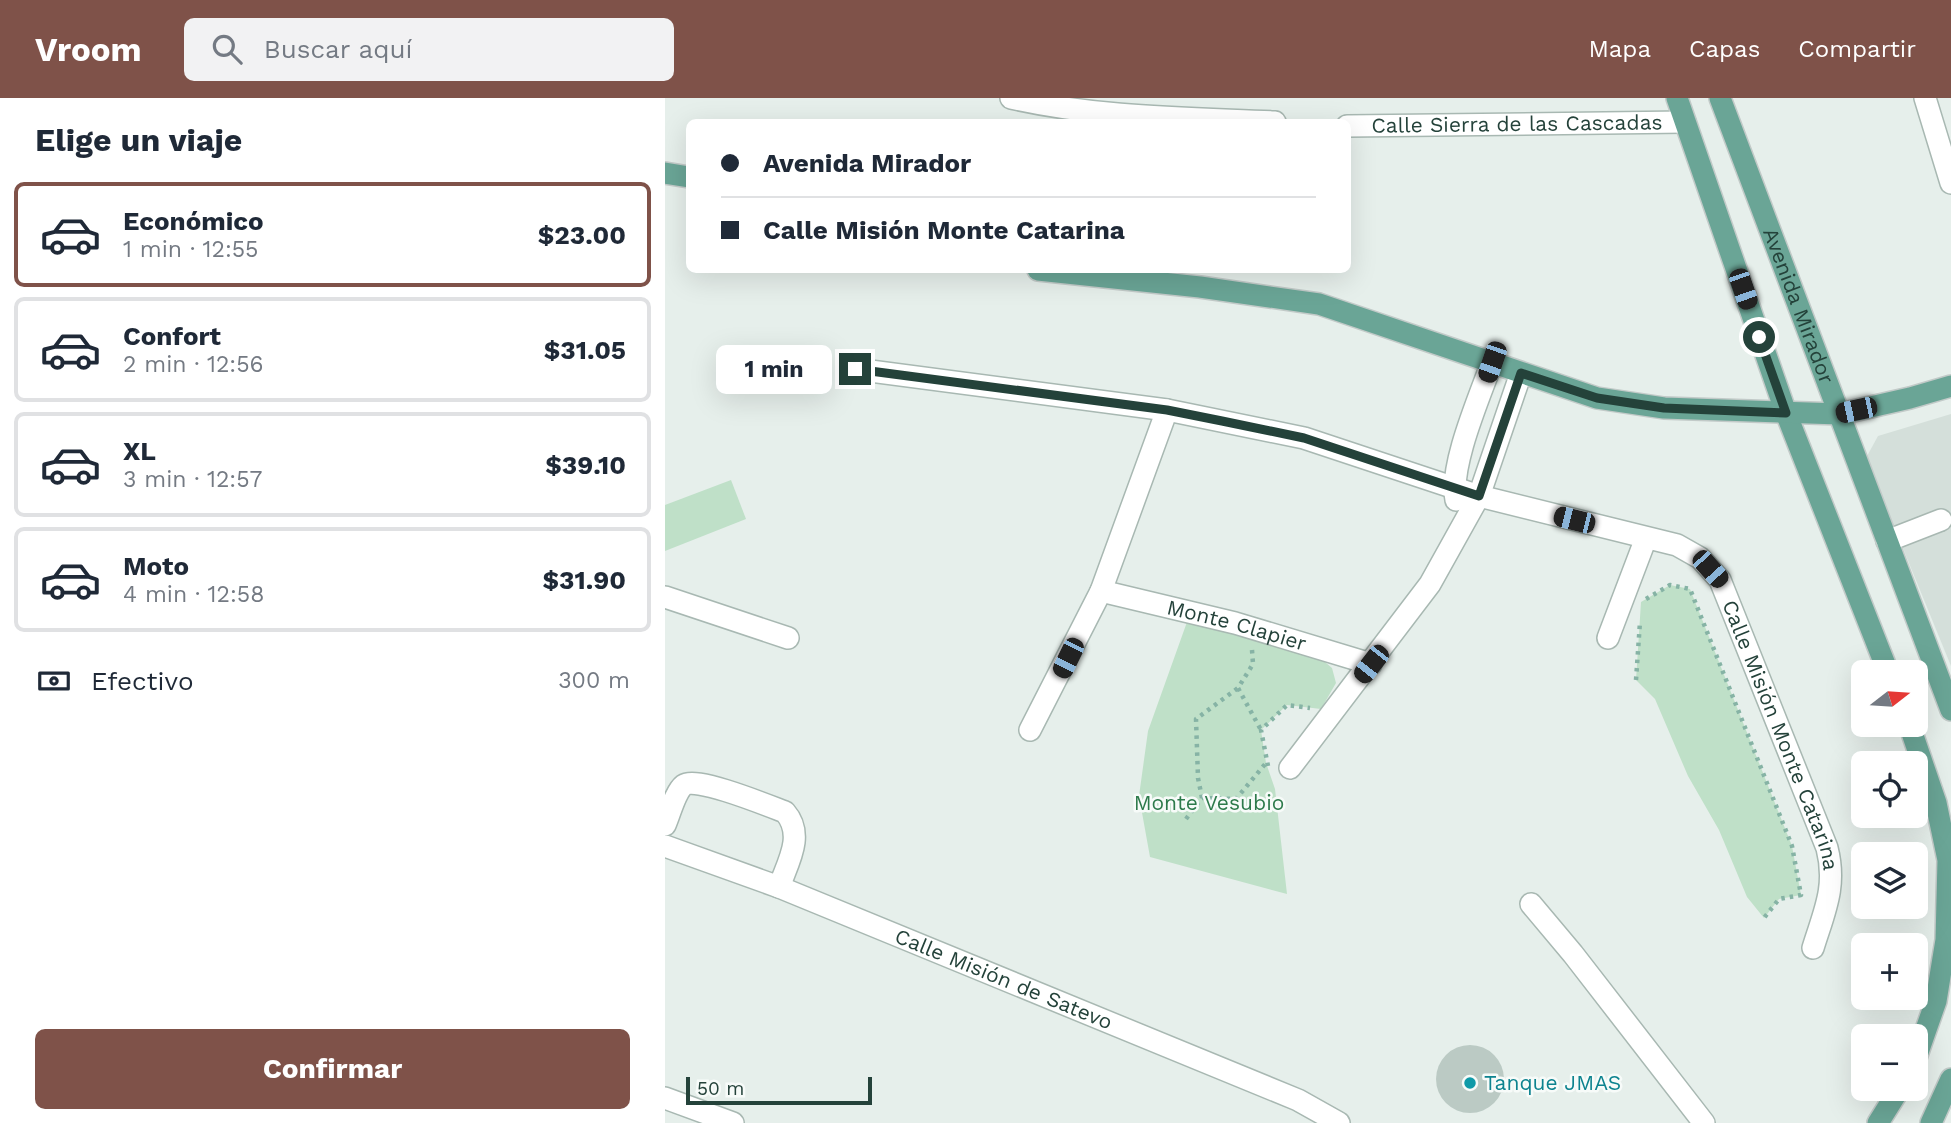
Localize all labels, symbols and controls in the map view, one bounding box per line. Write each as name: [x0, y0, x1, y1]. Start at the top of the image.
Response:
search box: [184, 18, 674, 81]
text: Vroom: [35, 30, 142, 69]
icon: search: [208, 30, 246, 68]
text: Buscar aquí: [264, 34, 413, 64]
text: Mapa: [1588, 35, 1651, 63]
text: Capas: [1689, 35, 1760, 63]
text: Compartir: [1798, 35, 1916, 63]
street label: Calle Sierra de las Cascadas: [1371, 109, 1663, 138]
text: Elige un viaje: [35, 121, 242, 159]
text: Avenida Mirador: [763, 148, 971, 178]
icon: car: [39, 203, 102, 266]
text: Económico: [123, 206, 264, 236]
text: Calle Misión Monte Catarina: [763, 215, 1125, 245]
text: $23.00: [538, 220, 626, 250]
street label: Avenida Mirador: [1758, 224, 1840, 387]
text: 1 min · 12:55: [123, 236, 258, 263]
car: [1727, 266, 1760, 312]
icon: car: [39, 318, 102, 381]
text: Confort: [123, 321, 221, 351]
route start: [1743, 321, 1775, 353]
text: $31.05: [544, 335, 626, 365]
car: [1476, 339, 1509, 385]
callout: 1 min: [715, 344, 831, 394]
text: 2 min · 12:56: [123, 351, 264, 378]
route end: [839, 353, 871, 385]
text: 1 min: [744, 356, 804, 383]
car: [1834, 395, 1879, 425]
icon: car: [39, 433, 102, 496]
text: XL: [123, 436, 156, 466]
text: $39.10: [545, 450, 626, 480]
text: 3 min · 12:57: [123, 466, 262, 493]
car: [1552, 505, 1597, 535]
car: [1689, 546, 1732, 592]
icon: car: [39, 548, 102, 611]
text: Moto: [123, 551, 189, 581]
text: $31.90: [542, 565, 626, 595]
text: 4 min · 12:58: [123, 581, 264, 608]
street label: Monte Clapier: [1165, 594, 1310, 656]
street label: Calle Misión Monte Catarina: [1717, 596, 1844, 872]
car: [1050, 635, 1087, 681]
car: [1350, 641, 1393, 687]
north arrow: [1851, 660, 1929, 737]
map controls: [1851, 660, 1928, 1101]
icon: cash: [35, 662, 73, 700]
text: Efectivo: [91, 666, 194, 696]
text: 300 m: [558, 667, 630, 694]
button: locate: [1851, 751, 1928, 828]
park label: Monte Vesubio: [1134, 790, 1284, 815]
button: layers: [1851, 842, 1928, 919]
street label: Calle Misión de Satevo: [891, 923, 1116, 1035]
button: +: [1851, 933, 1928, 1010]
button: −: [1851, 1024, 1928, 1101]
button: Confirmar: [35, 1029, 630, 1109]
place label: Tanque JMAS: [1484, 1070, 1621, 1095]
scale bar: [686, 1074, 871, 1106]
marker: Tanque JMAS: [1462, 1075, 1478, 1091]
text: 50 m: [697, 1077, 744, 1100]

